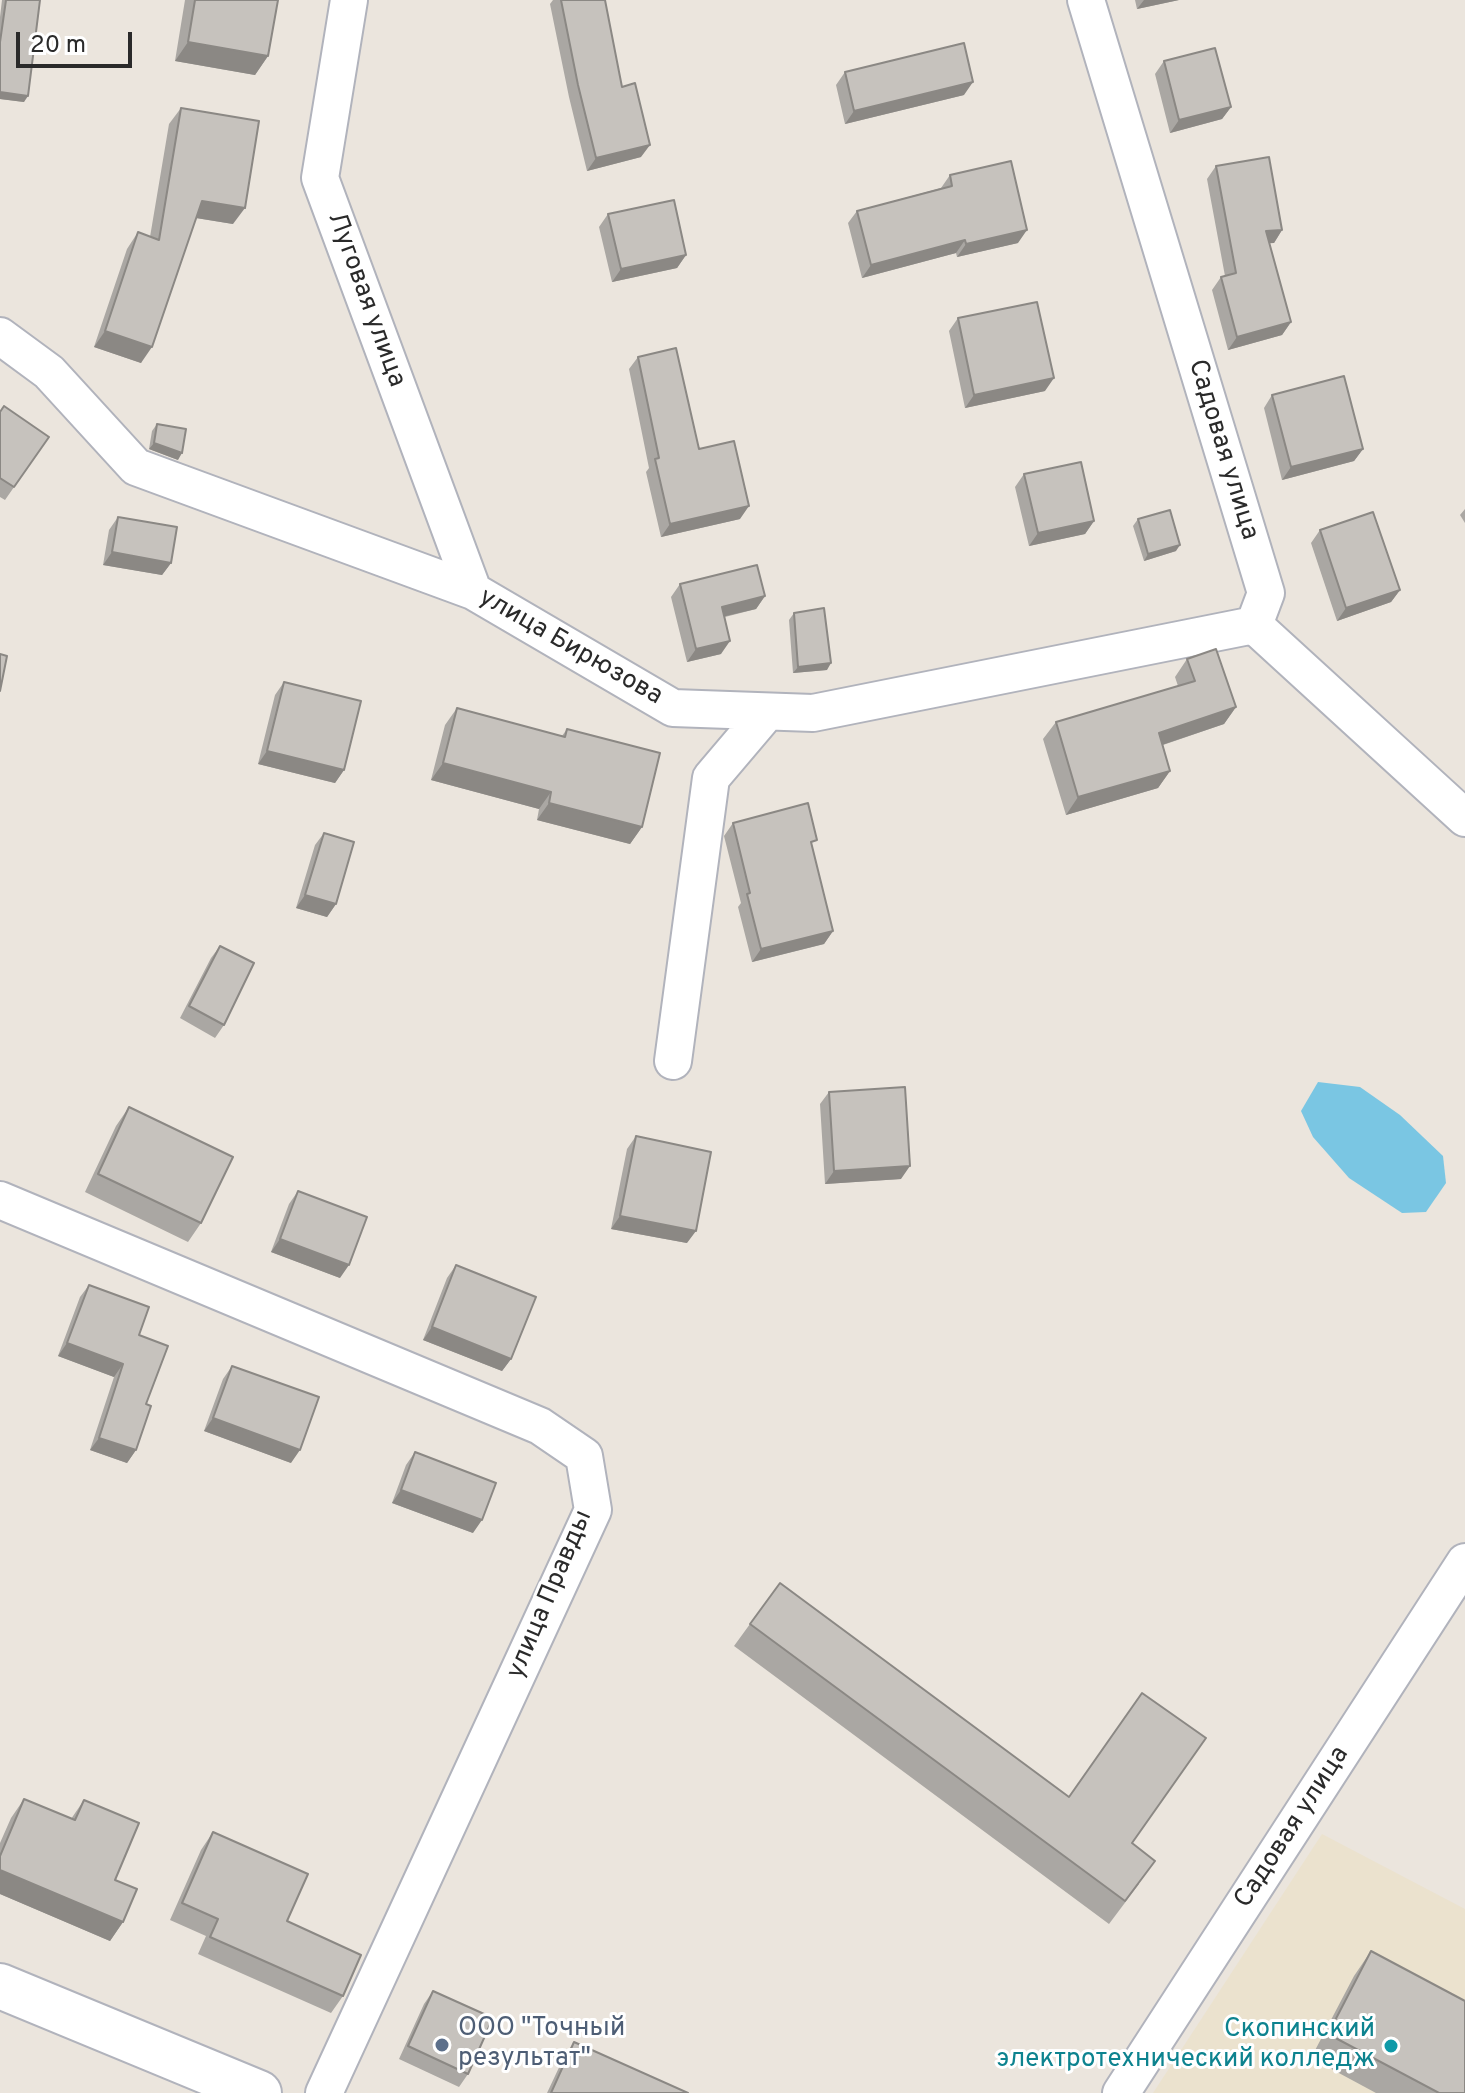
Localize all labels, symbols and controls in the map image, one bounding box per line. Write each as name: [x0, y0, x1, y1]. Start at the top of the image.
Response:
scale bar: [20, 16, 136, 66]
text: 20 m: [30, 31, 86, 61]
street label: Луговая улица: [319, 208, 411, 392]
street label: Садовая улица: [1180, 356, 1264, 544]
street label: улица Бирюзова: [473, 583, 667, 713]
street label: улица Правды: [502, 1506, 600, 1684]
street label: Садовая улица: [1229, 1741, 1357, 1915]
place label: ООО "Точный результат": [458, 2014, 625, 2076]
place label: Скопинский электротехнический колледж: [996, 2015, 1375, 2076]
marker: ООО "Точный результат": [433, 2036, 451, 2054]
marker: Скопинский электротехнический колледж: [1382, 2037, 1400, 2055]

